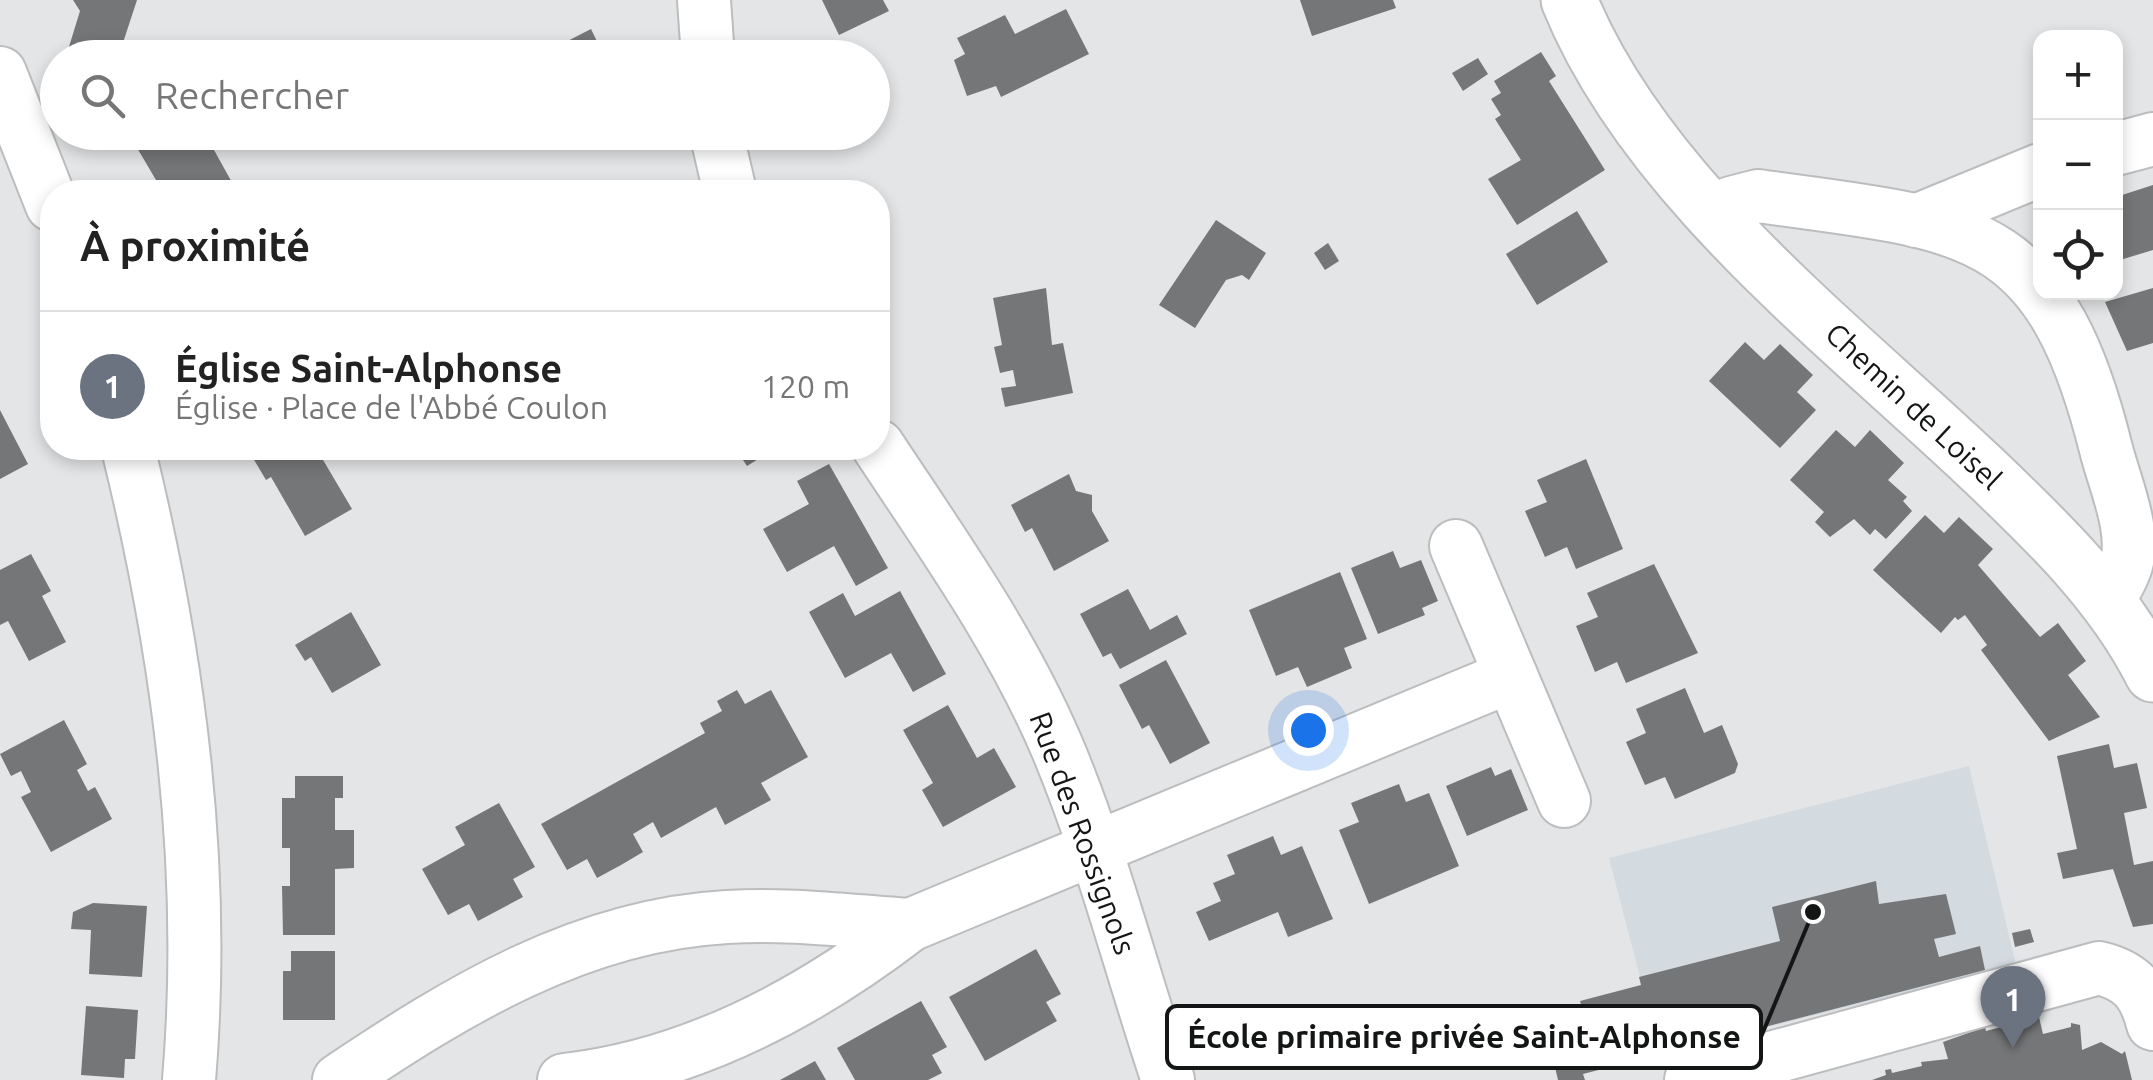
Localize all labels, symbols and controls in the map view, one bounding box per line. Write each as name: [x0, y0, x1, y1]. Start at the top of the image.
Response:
map controls: [2033, 30, 2123, 300]
button: +: [2033, 30, 2123, 120]
search box: [40, 40, 890, 150]
icon: search: [75, 68, 130, 123]
text: Rechercher: [155, 74, 349, 116]
button: −: [2033, 120, 2123, 210]
button: locate: [2033, 210, 2123, 300]
text: À proximité: [80, 222, 310, 269]
street label: Chemin de Loisel: [1819, 316, 2009, 496]
text: Église Saint-Alphonse: [175, 347, 562, 389]
text: 1: [103, 368, 122, 404]
text: 120 m: [761, 368, 850, 404]
text: Église · Place de l'Abbé Coulon: [175, 389, 608, 425]
your location: [1283, 705, 1334, 756]
street label: Rue des Rossignols: [1023, 707, 1143, 959]
pin: 1: [1980, 966, 2046, 1048]
callout: École primaire privée Saint-Alphonse: [1167, 1006, 1761, 1068]
text: École primaire privée Saint-Alphonse: [1187, 1017, 1741, 1054]

